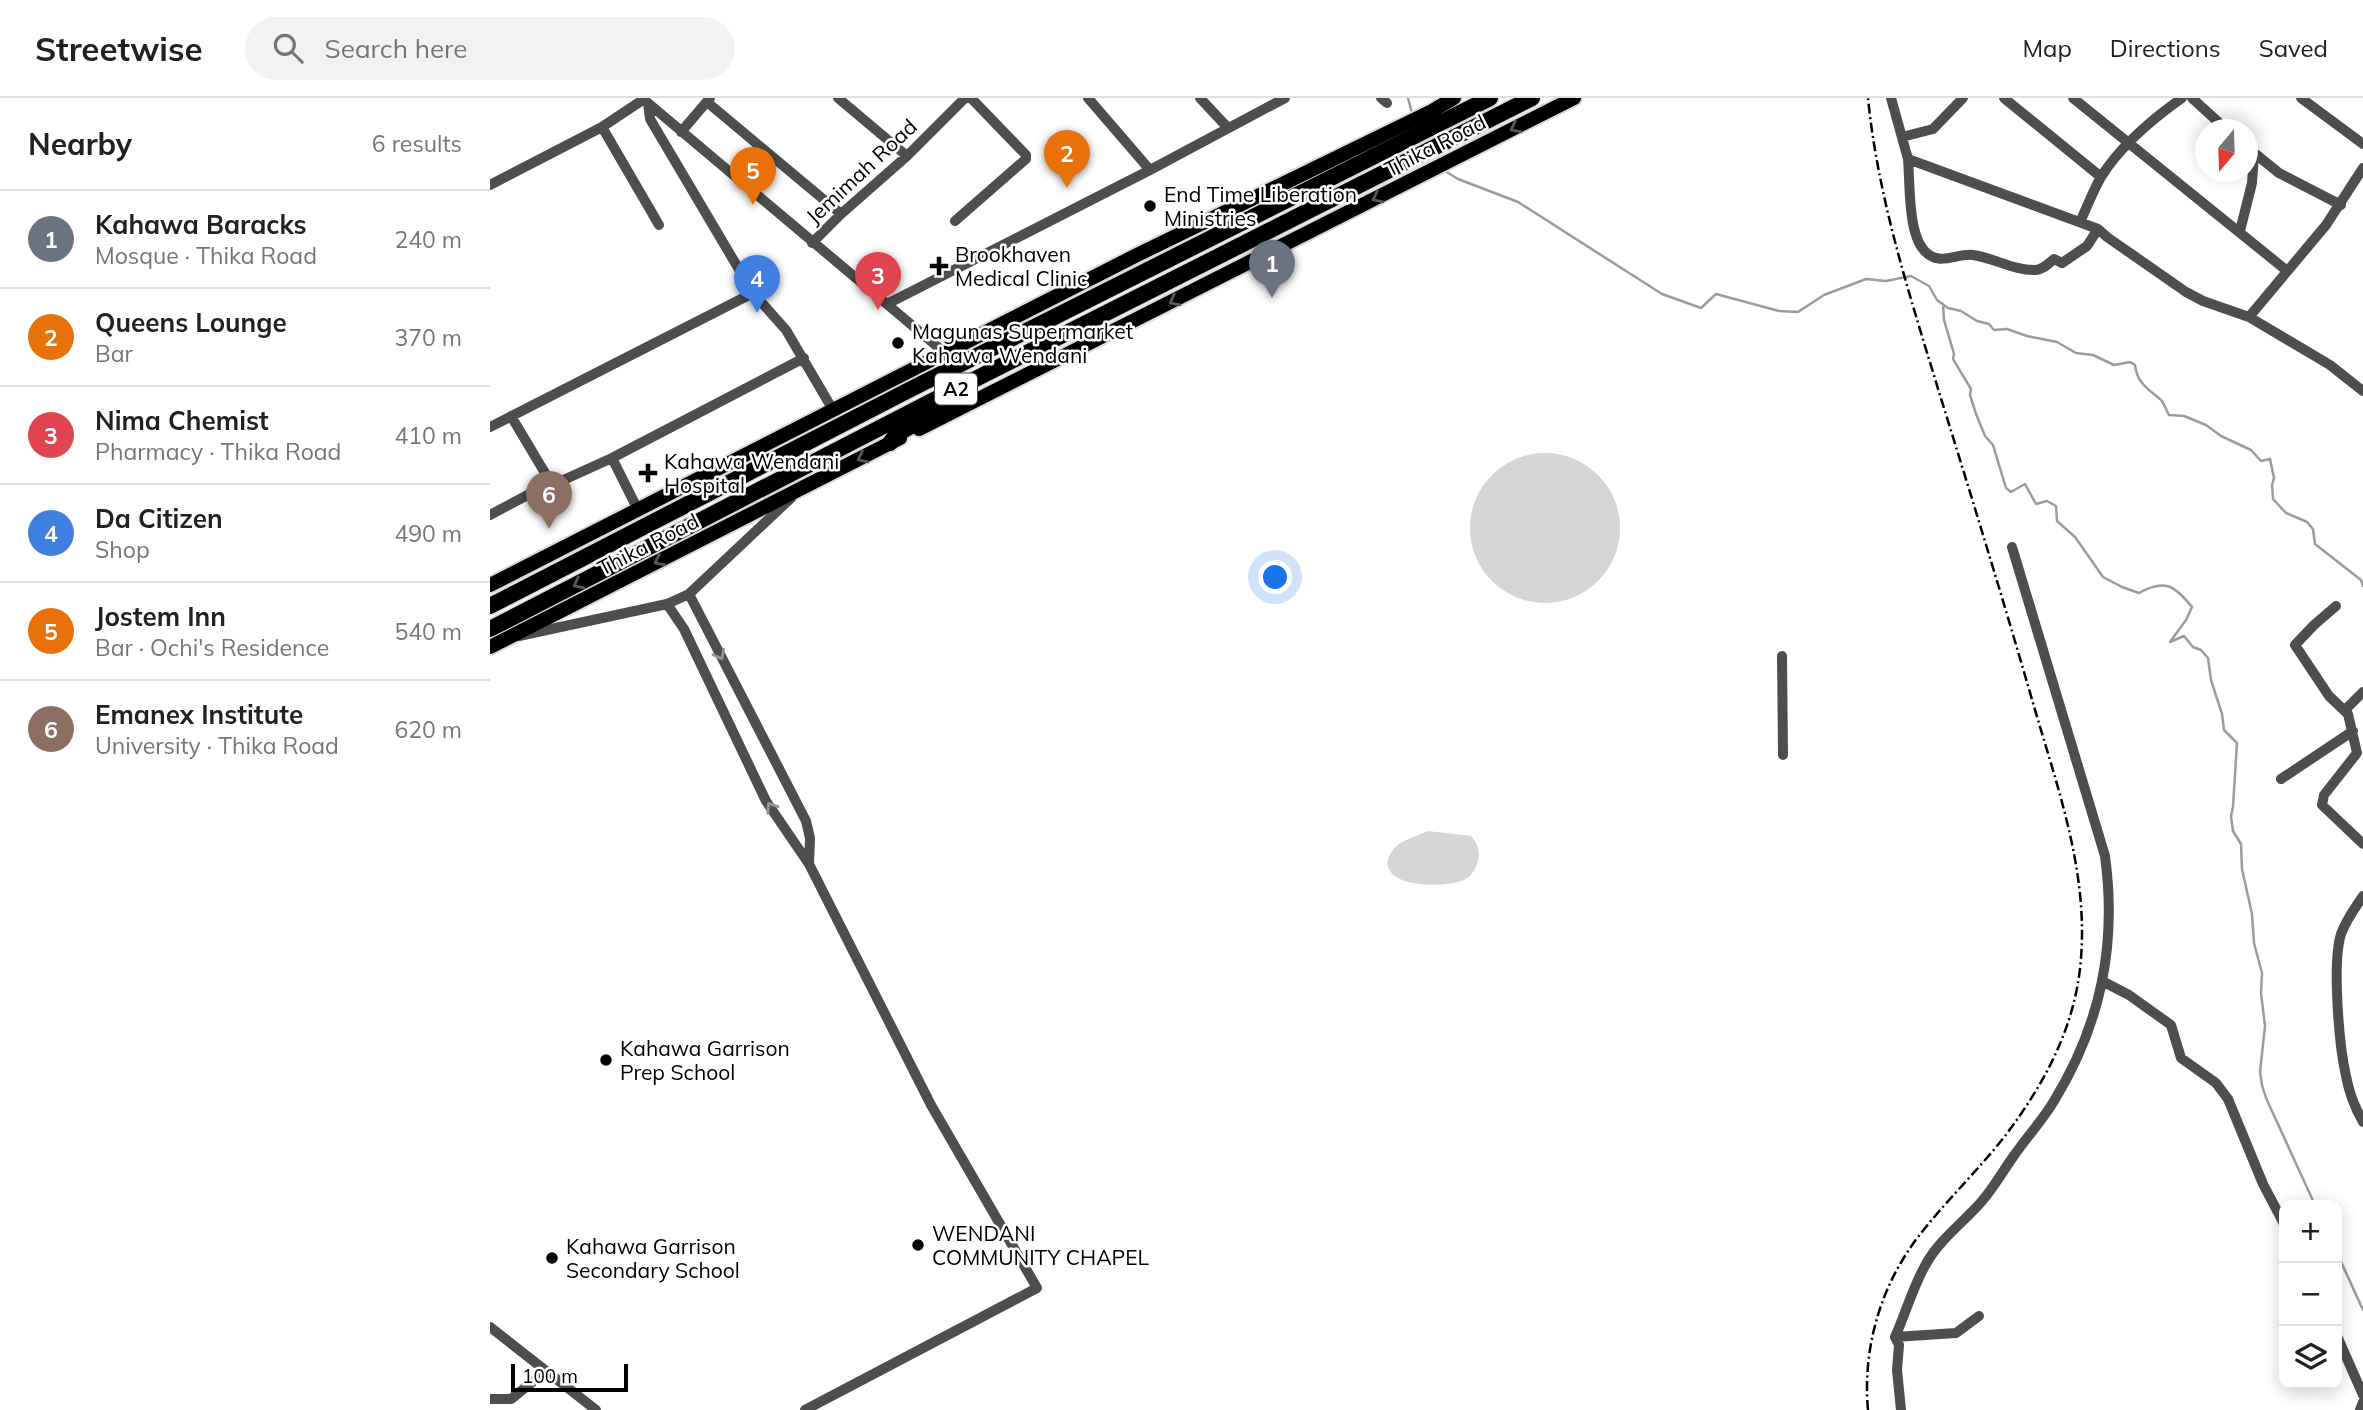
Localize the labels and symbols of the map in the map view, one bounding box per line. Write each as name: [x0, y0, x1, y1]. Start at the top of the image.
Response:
street label: Thika Road: [1380, 108, 1490, 182]
street label: Jemimah Road: [800, 113, 922, 229]
north arrow: [2195, 119, 2258, 182]
one-way arrow: [1510, 120, 1522, 134]
pin: 2: [1044, 130, 1090, 188]
pin: 5: [730, 147, 776, 205]
place label: End Time Liberation Ministries: [1164, 181, 1357, 231]
one-way arrow: [1372, 190, 1384, 204]
marker: End Time Liberation Ministries: [1142, 198, 1158, 214]
pin: 1: [1249, 240, 1295, 298]
place label: Brookhaven Medical Clinic: [955, 241, 1088, 291]
pin: 3: [855, 252, 901, 310]
pin: 4: [734, 255, 780, 313]
marker: Brookhaven Medical Clinic: [929, 256, 949, 276]
one-way arrow: [1169, 292, 1181, 306]
place label: Magunas Supermarket Kahawa Wendani: [912, 318, 1133, 368]
marker: Magunas Supermarket Kahawa Wendani: [890, 335, 906, 351]
road number: A2: [935, 374, 977, 404]
place label: Kahawa Wendani Hospital: [664, 448, 839, 498]
one-way arrow: [856, 450, 869, 463]
marker: Kahawa Wendani Hospital: [638, 463, 658, 483]
pin: 6: [526, 471, 572, 529]
street label: Thika Road: [593, 507, 703, 581]
one-way arrow: [654, 553, 666, 567]
your location: [1258, 560, 1292, 594]
one-way arrow: [573, 575, 585, 589]
one-way arrow: [712, 648, 725, 660]
one-way arrow: [766, 802, 779, 815]
place label: Kahawa Garrison Prep School: [620, 1035, 790, 1085]
marker: Kahawa Garrison Prep School: [598, 1052, 614, 1068]
place label: WENDANI COMMUNITY CHAPEL: [932, 1220, 1150, 1270]
place label: Kahawa Garrison Secondary School: [566, 1233, 740, 1283]
marker: WENDANI COMMUNITY CHAPEL: [910, 1237, 926, 1253]
marker: Kahawa Garrison Secondary School: [544, 1250, 560, 1266]
scale bar: [511, 1361, 628, 1393]

